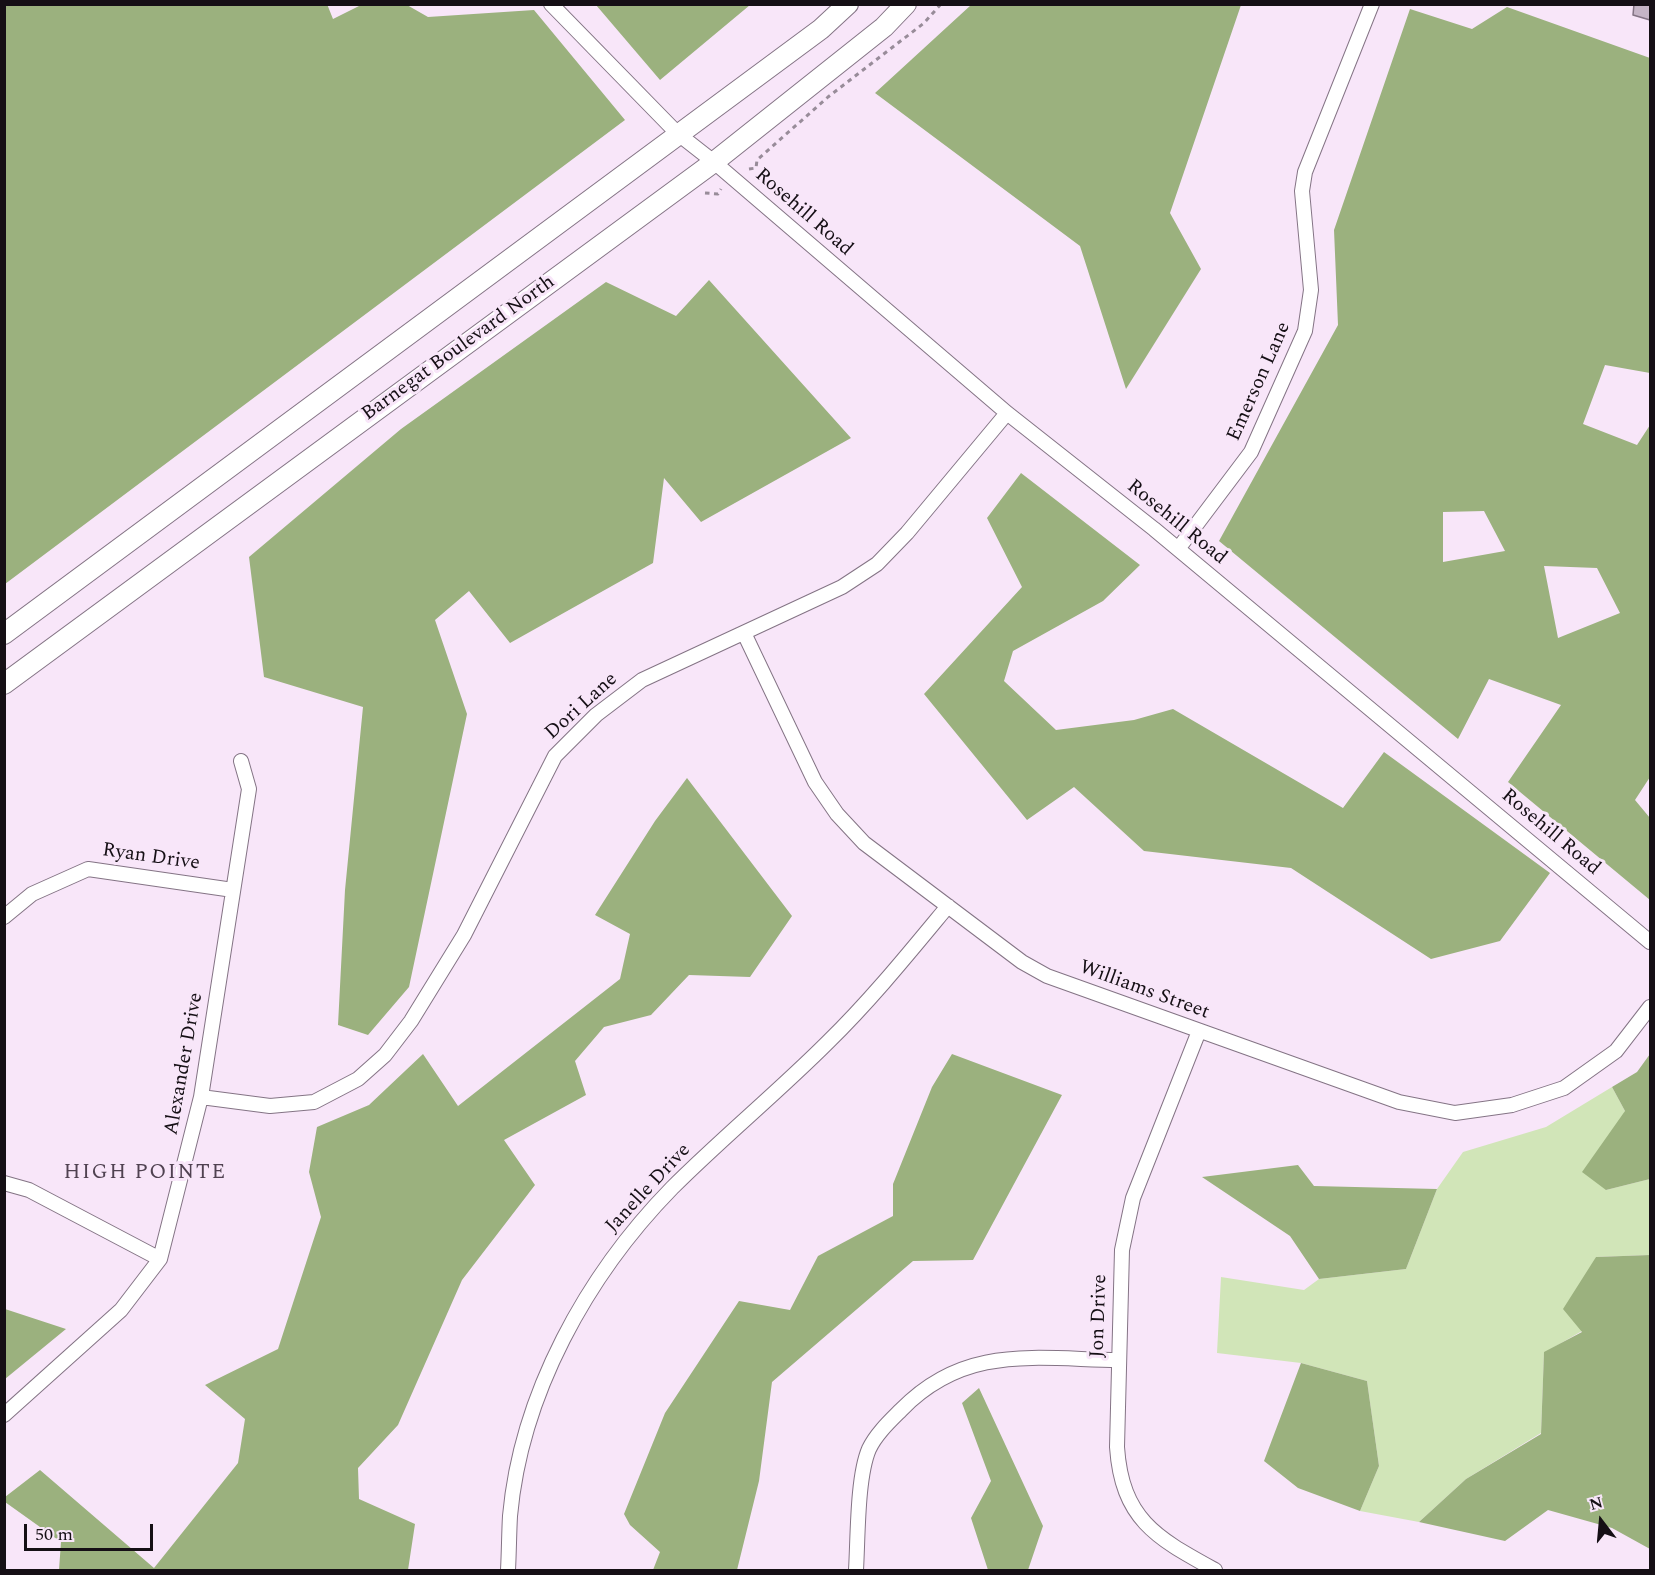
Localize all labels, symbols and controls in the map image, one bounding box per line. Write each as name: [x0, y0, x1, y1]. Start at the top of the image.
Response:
street label: Rosehill Road: [749, 164, 857, 262]
street label: Barnegat Boulevard North: [358, 271, 560, 427]
street label: Emerson Lane: [1223, 319, 1297, 445]
street label: Rosehill Road: [1121, 475, 1231, 571]
street label: Dori Lane: [541, 668, 623, 746]
street label: Rosehill Road: [1496, 785, 1604, 881]
street label: Ryan Drive: [101, 839, 201, 877]
street label: Williams Street: [1076, 956, 1212, 1026]
street label: Alexander Drive: [161, 991, 209, 1137]
street label: Janelle Drive: [601, 1139, 697, 1239]
district label: HIGH POINTE: [63, 1161, 227, 1187]
street label: Jon Drive: [1087, 1274, 1113, 1358]
text: N: [1586, 1490, 1606, 1517]
north arrow: [1571, 1491, 1631, 1551]
scale bar: [27, 1512, 156, 1550]
text: 50 m: [35, 1521, 73, 1548]

